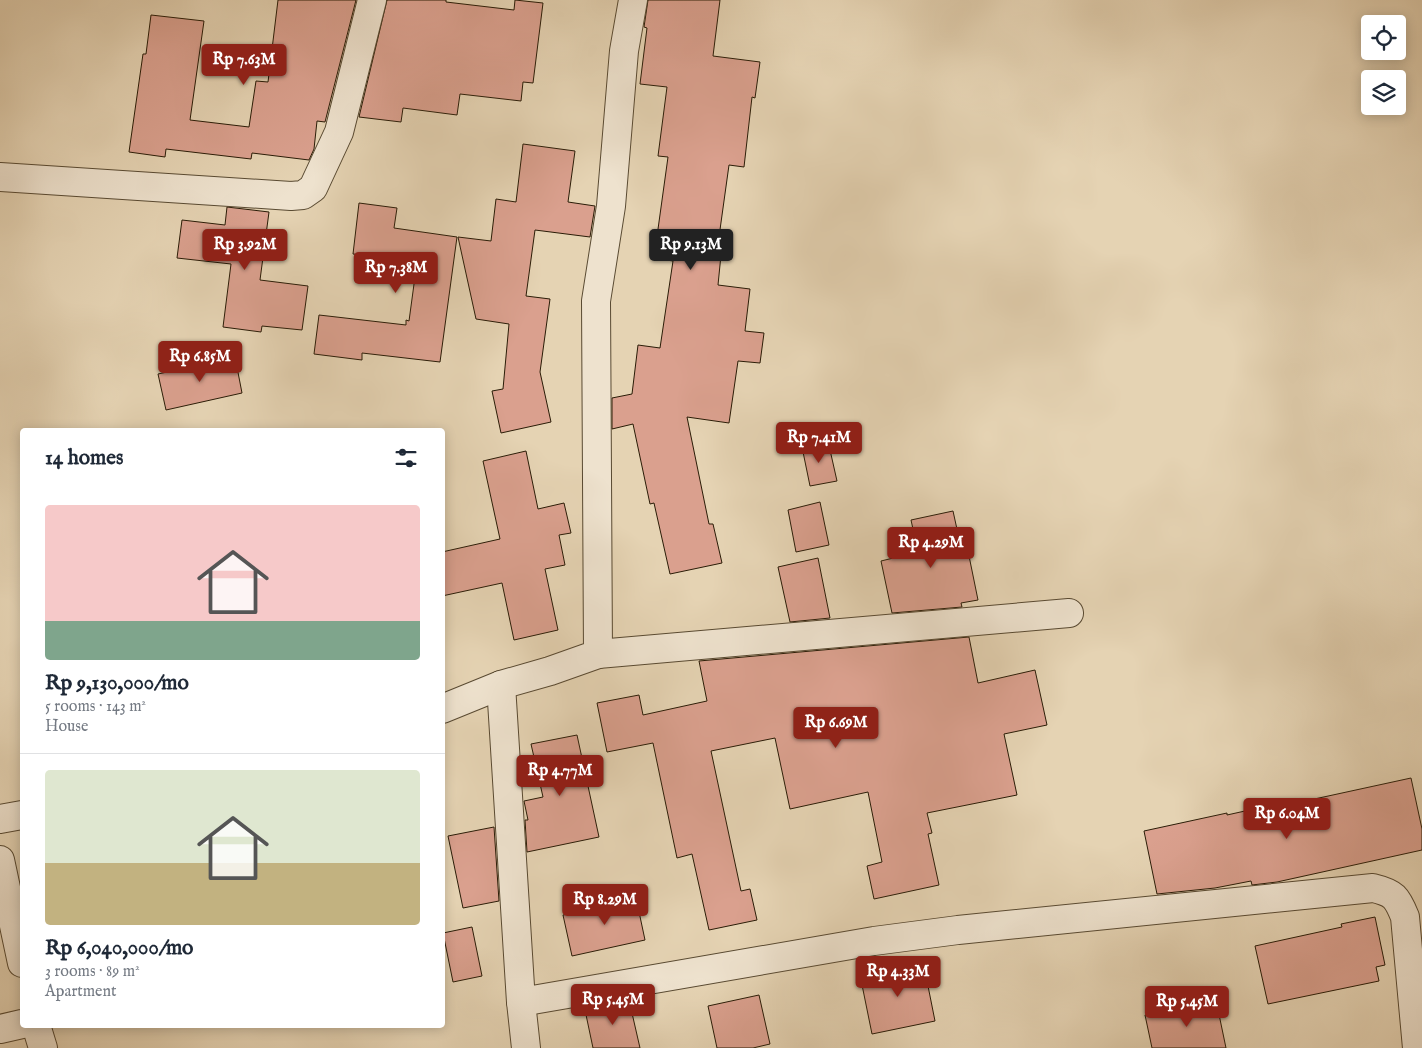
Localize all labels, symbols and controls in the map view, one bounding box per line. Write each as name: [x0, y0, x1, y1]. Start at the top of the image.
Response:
map controls: [1361, 15, 1406, 115]
button: locate: [1361, 15, 1406, 60]
pin: Rp 7.63M: [192, 44, 296, 86]
text: Rp 7.63M: [213, 50, 275, 70]
button: layers: [1361, 70, 1406, 115]
pin: Rp 3.92M: [193, 228, 297, 271]
pin: Rp 9.13M: [639, 228, 743, 271]
text: Rp 3.92M: [213, 235, 277, 255]
text: Rp 9.13M: [660, 235, 722, 255]
pin: Rp 7.38M: [344, 252, 448, 294]
text: Rp 7.38M: [365, 258, 427, 278]
pin: Rp 6.85M: [148, 340, 252, 383]
text: Rp 6.85M: [169, 347, 231, 367]
pin: Rp 7.41M: [767, 422, 871, 464]
text: Rp 7.41M: [787, 428, 851, 448]
icon: filters: [392, 444, 420, 472]
text: 14 homes: [45, 445, 123, 472]
pin: Rp 4.29M: [879, 526, 983, 569]
text: Rp 4.29M: [898, 533, 964, 553]
icon: home: [188, 537, 278, 627]
text: Rp 9,130,000/mo: [45, 670, 189, 697]
text: 5 rooms · 143 m²: [45, 697, 146, 717]
pin: Rp 6.69M: [784, 706, 888, 749]
text: Rp 6.69M: [804, 713, 868, 733]
text: House: [45, 717, 88, 737]
pin: Rp 4.77M: [508, 754, 612, 797]
text: Rp 4.77M: [527, 761, 593, 781]
pin: Rp 6.04M: [1235, 798, 1339, 840]
icon: home: [188, 803, 278, 893]
text: Rp 6.04M: [1254, 804, 1320, 824]
pin: Rp 8.29M: [553, 884, 657, 926]
text: Rp 8.29M: [573, 890, 637, 910]
text: Rp 6,040,000/mo: [45, 935, 193, 962]
pin: Rp 4.33M: [846, 956, 950, 998]
text: 3 rooms · 89 m²: [45, 962, 140, 982]
text: Rp 4.33M: [867, 962, 929, 982]
text: Apartment: [45, 982, 116, 1002]
pin: Rp 5.45M: [561, 984, 665, 1026]
pin: Rp 5.45M: [1135, 986, 1239, 1028]
text: Rp 5.45M: [582, 990, 644, 1010]
text: Rp 5.45M: [1156, 992, 1218, 1012]

